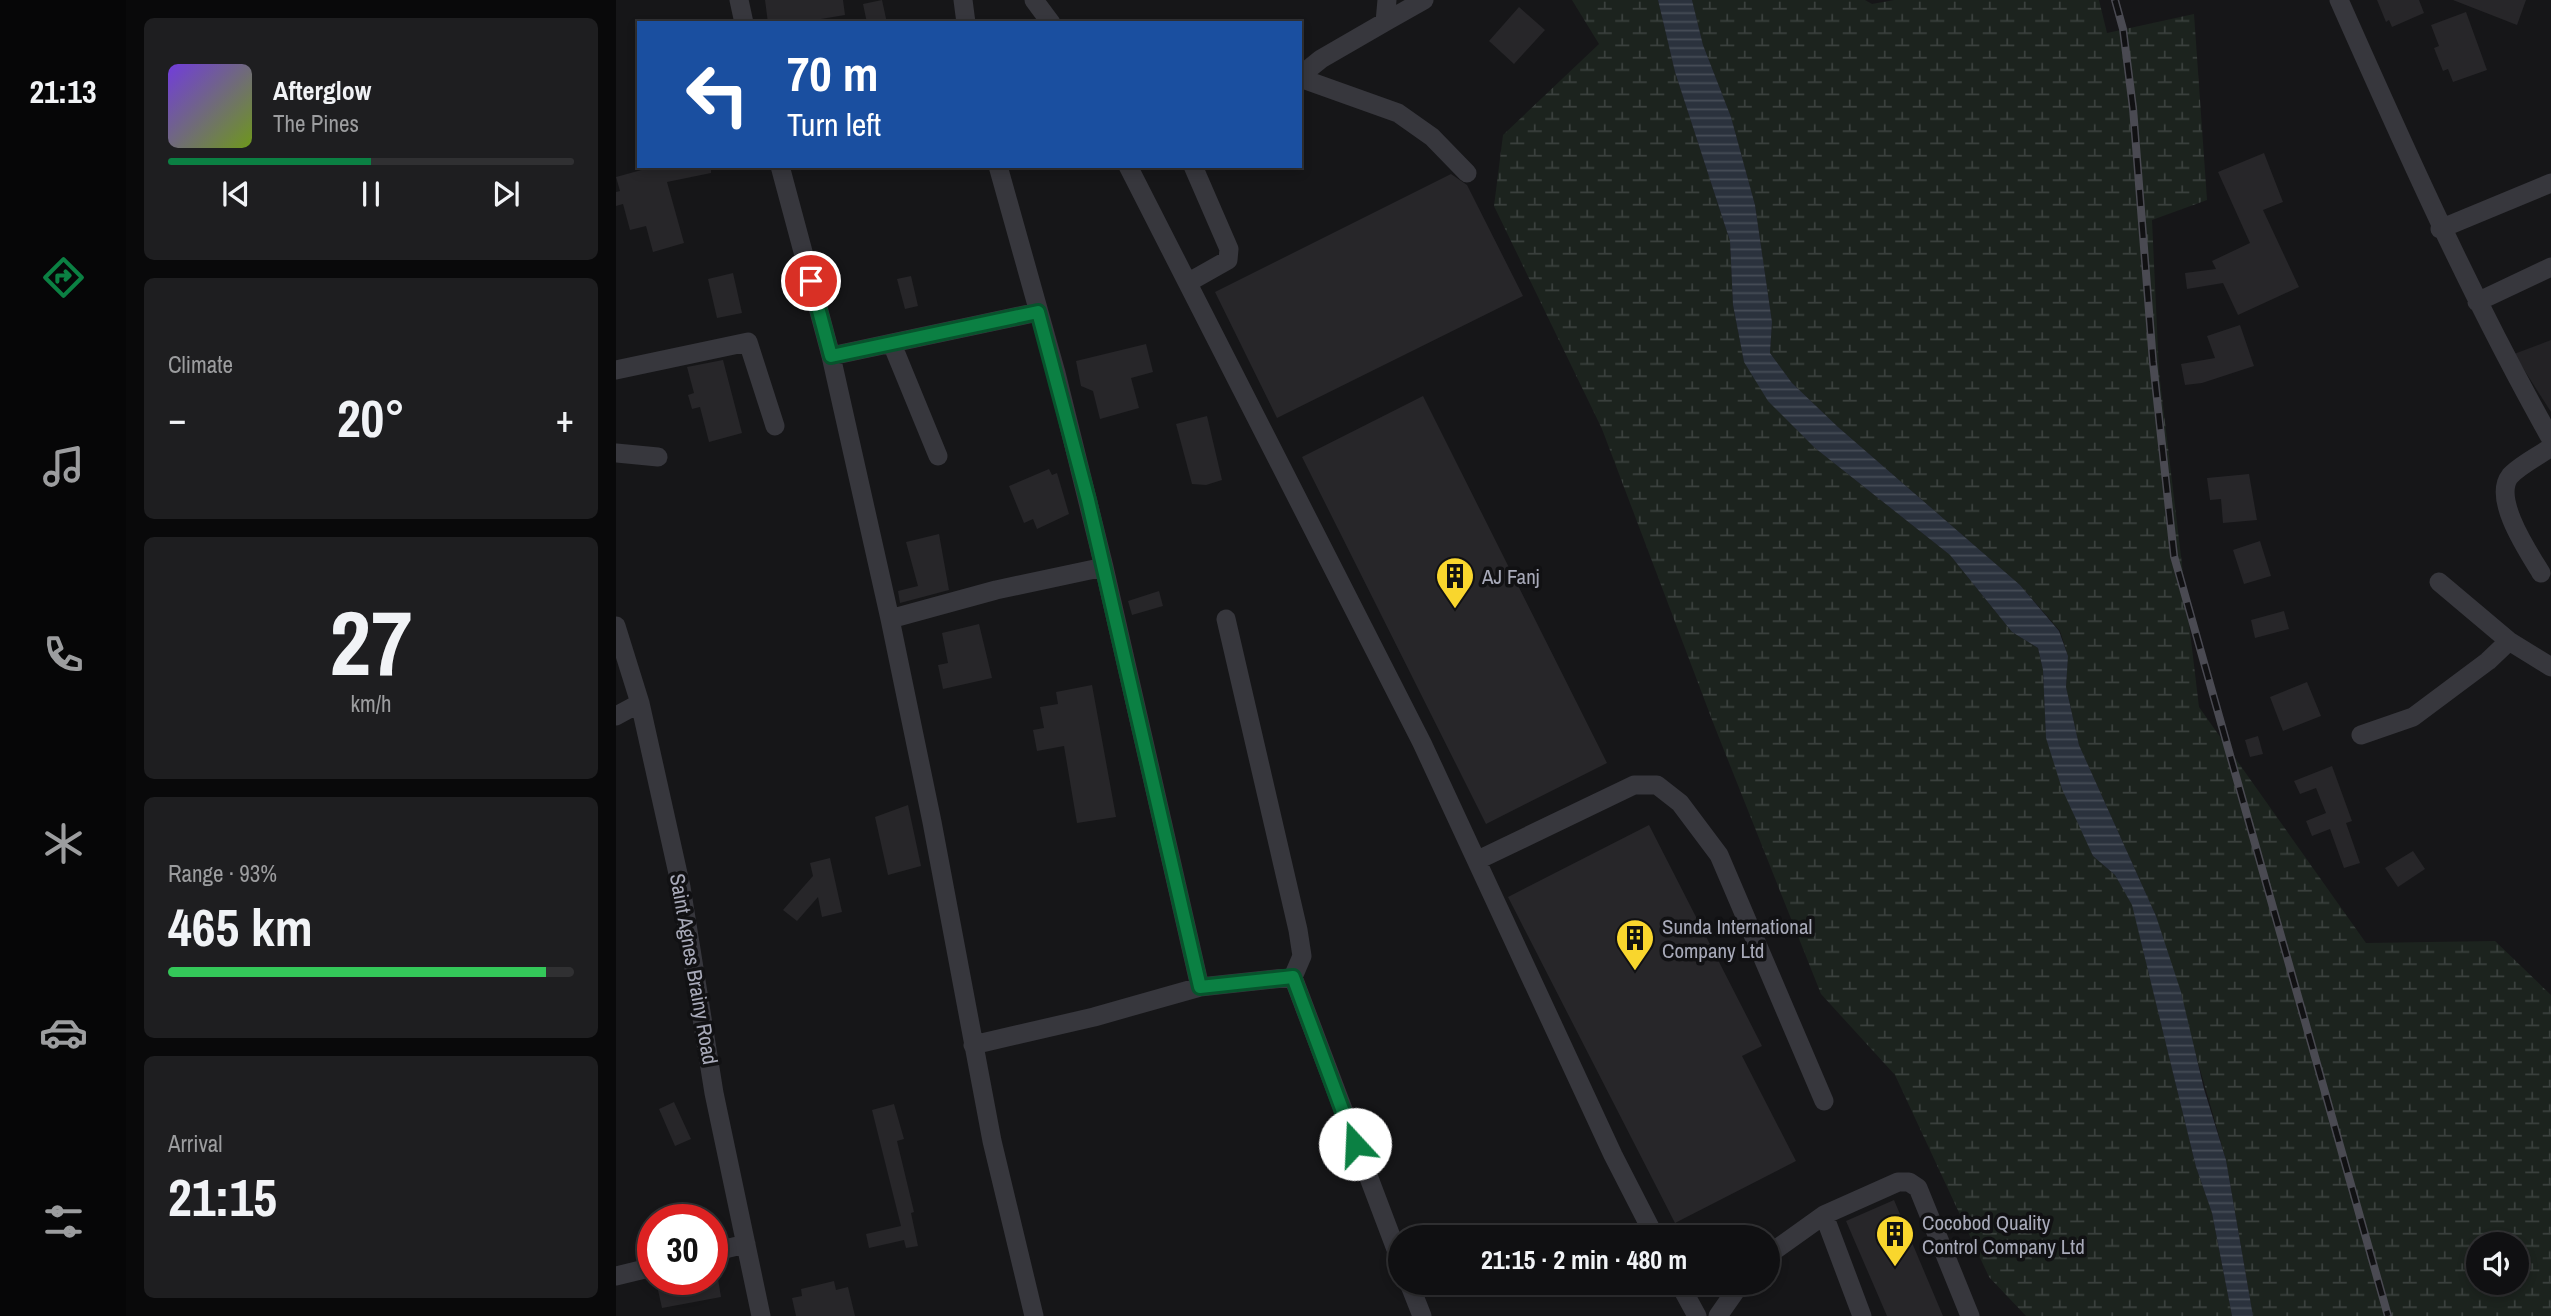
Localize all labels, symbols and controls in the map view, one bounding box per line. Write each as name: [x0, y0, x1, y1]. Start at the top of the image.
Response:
text: 70 m: [787, 40, 879, 106]
icon: left: [672, 49, 763, 140]
text: 21:13: [29, 70, 97, 113]
text: Afterglow: [273, 73, 371, 108]
text: Turn left: [787, 103, 881, 146]
text: The Pines: [273, 108, 359, 139]
icon: previous: [217, 175, 255, 213]
icon: pause: [352, 175, 390, 213]
icon: next: [487, 175, 525, 213]
pin: [781, 251, 841, 311]
icon: directions: [39, 253, 88, 302]
icon: arrive: [792, 262, 830, 300]
text: Climate: [168, 349, 233, 380]
text: 20°: [337, 383, 405, 453]
text: −: [168, 393, 186, 444]
text: +: [556, 393, 574, 444]
icon: music: [39, 442, 88, 491]
building icon: AJ Fanj: [1434, 555, 1476, 610]
place label: AJ Fanj: [1481, 562, 1540, 591]
text: 27: [330, 581, 413, 703]
icon: phone: [39, 630, 88, 679]
text: km/h: [351, 688, 391, 719]
icon: climate: [39, 819, 88, 868]
text: Range · 93%: [168, 858, 277, 889]
street label: Saint Agnes Brainy Road: [663, 871, 725, 1067]
text: 465 km: [168, 892, 313, 962]
place label: Sunda International Company Ltd: [1662, 912, 1812, 965]
building icon: Sunda International Company Ltd: [1614, 917, 1656, 972]
icon: car: [39, 1008, 88, 1057]
position arrow: [1318, 1107, 1392, 1181]
text: Arrival: [168, 1128, 223, 1159]
text: 21:15: [168, 1162, 277, 1232]
icon: filters: [39, 1197, 88, 1246]
speed limit sign: 30: [637, 1204, 728, 1295]
place label: Cocobod Quality Control Company Ltd: [1922, 1208, 2085, 1261]
building icon: Cocobod Quality Control Company Ltd: [1874, 1213, 1916, 1268]
map controls: [2466, 1232, 2529, 1295]
button: sound: [2466, 1232, 2529, 1295]
text: 21:15 · 2 min · 480 m: [1481, 1242, 1687, 1277]

